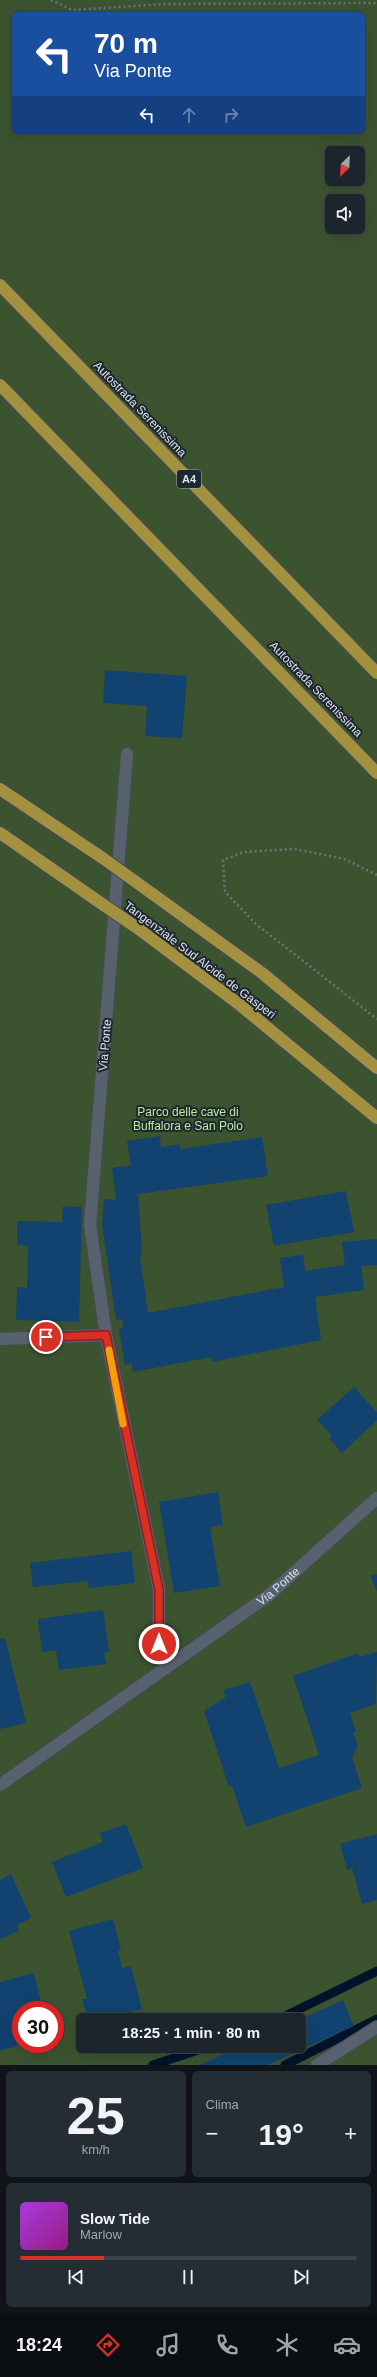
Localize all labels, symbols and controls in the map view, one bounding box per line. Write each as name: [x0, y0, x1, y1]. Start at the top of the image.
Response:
icon: left: [28, 28, 80, 80]
text: 70 m: [94, 28, 158, 59]
text: Via Ponte: [94, 61, 172, 81]
icon: left: [136, 104, 158, 126]
icon: ahead: [178, 104, 200, 126]
icon: right: [220, 104, 242, 126]
north arrow: [325, 146, 365, 186]
map controls: [325, 146, 365, 234]
button: sound: [325, 194, 365, 234]
street label: Autostrada Serenissima: [91, 358, 190, 460]
road number: A4: [177, 470, 201, 488]
street label: Autostrada Serenissima: [267, 638, 366, 740]
street label: Tangenziale Sud Alcide de Gasperi: [121, 898, 279, 1022]
street label: Via Ponte: [96, 1018, 114, 1071]
park label: Parco delle cave di Buffalora e San Polo: [133, 1105, 243, 1133]
pin: [29, 1320, 63, 1354]
icon: arrive: [35, 1326, 57, 1348]
street label: Via Ponte: [254, 1564, 303, 1608]
position arrow: [138, 1623, 180, 1665]
speed limit sign: 30: [12, 2001, 64, 2053]
text: 18:25 · 1 min · 80 m: [122, 2024, 260, 2041]
text: 25: [67, 2087, 125, 2145]
text: Clima: [206, 2097, 239, 2112]
text: 19°: [259, 2118, 304, 2151]
text: −: [206, 2121, 218, 2146]
text: +: [344, 2121, 357, 2146]
text: km/h: [82, 2142, 110, 2157]
text: Slow Tide: [80, 2210, 150, 2227]
text: Marlow: [80, 2227, 122, 2242]
icon: previous: [65, 2266, 87, 2288]
icon: pause: [177, 2266, 199, 2288]
icon: next: [290, 2266, 312, 2288]
icon: directions: [94, 2331, 122, 2359]
icon: music: [154, 2331, 182, 2359]
icon: phone: [213, 2331, 241, 2359]
icon: climate: [273, 2331, 301, 2359]
icon: car: [333, 2331, 361, 2359]
text: 18:24: [16, 2335, 62, 2355]

